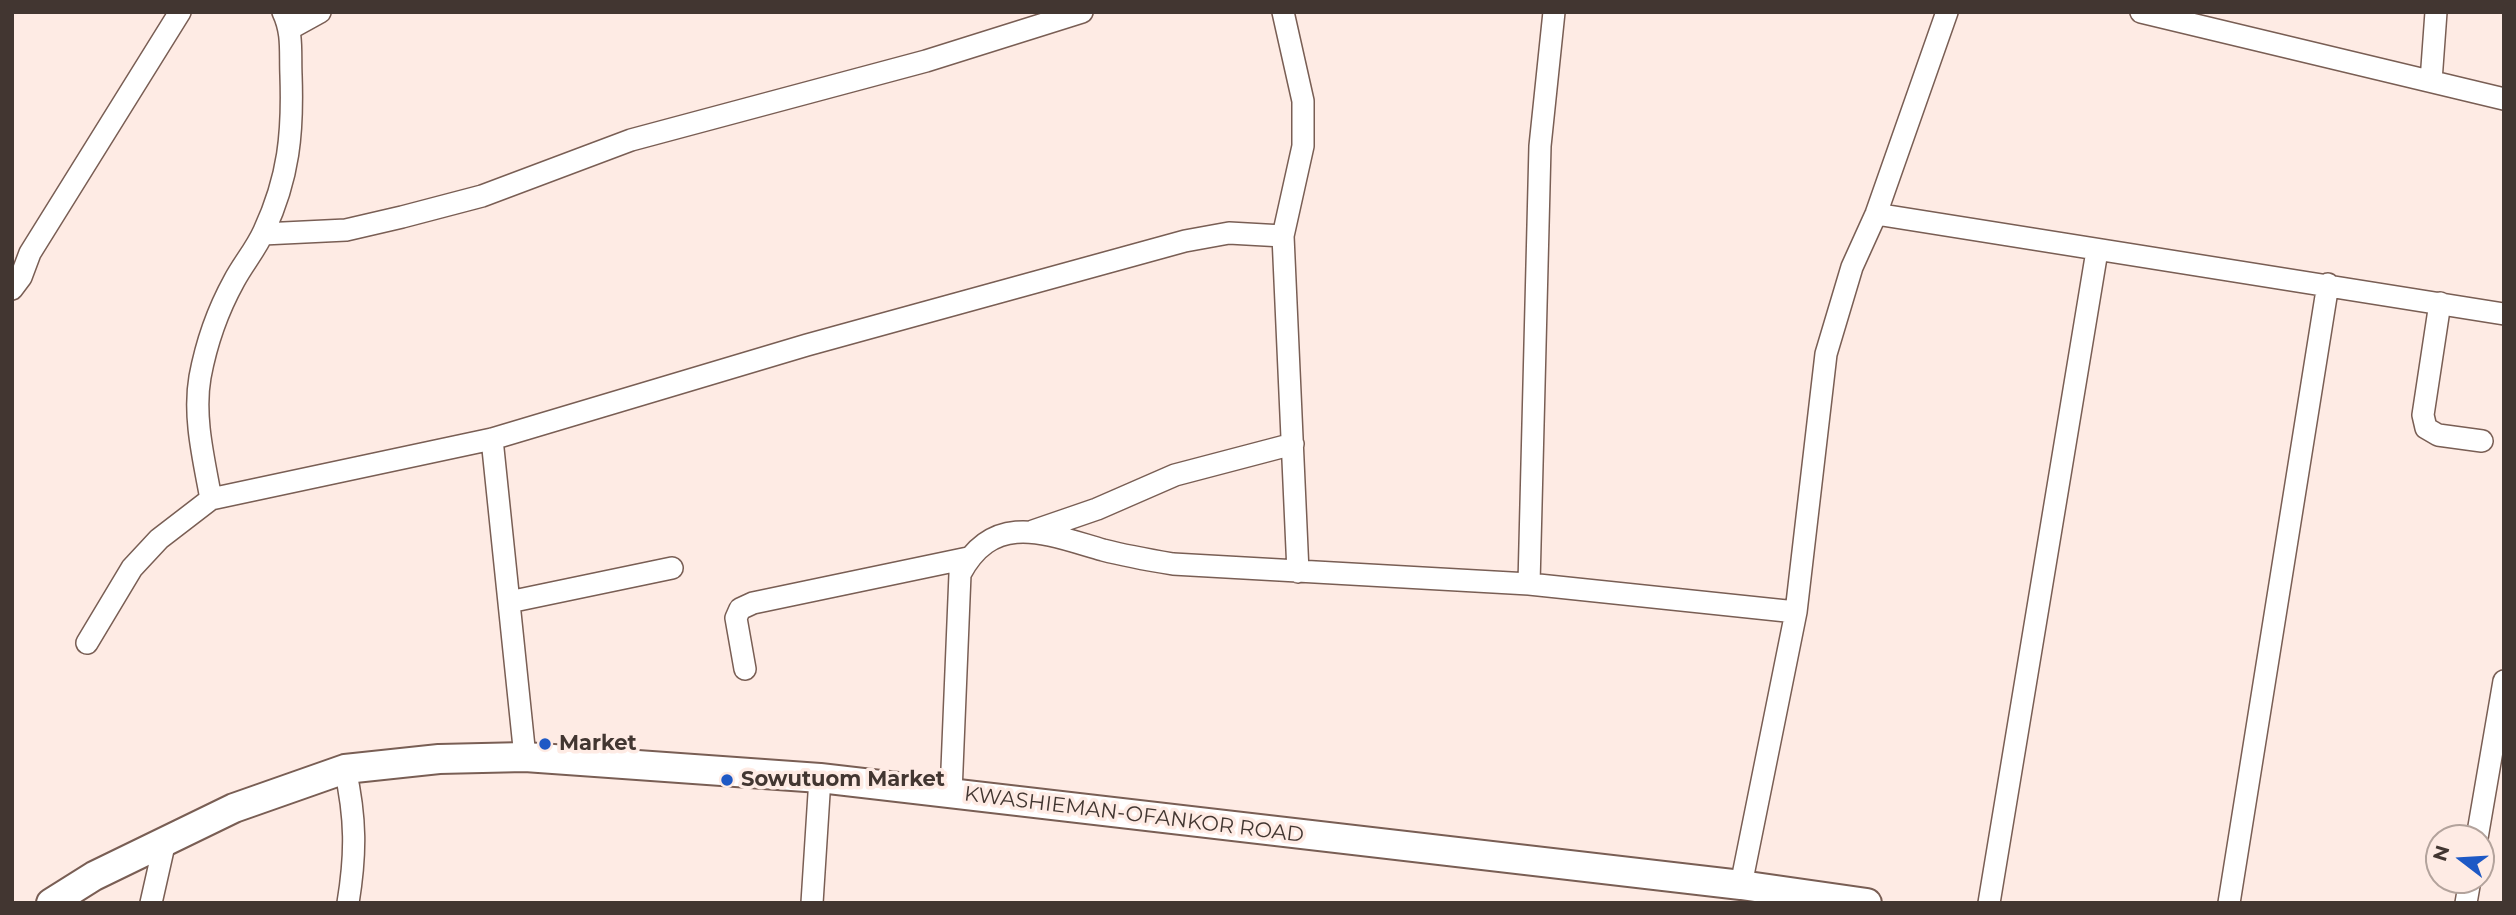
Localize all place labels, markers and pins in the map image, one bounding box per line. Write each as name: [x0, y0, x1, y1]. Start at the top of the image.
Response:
place label: Market: [559, 731, 637, 757]
marker: Market: [537, 736, 553, 752]
place label: Sowutuom Market: [741, 767, 945, 793]
marker: Sowutuom Market: [719, 772, 735, 788]

